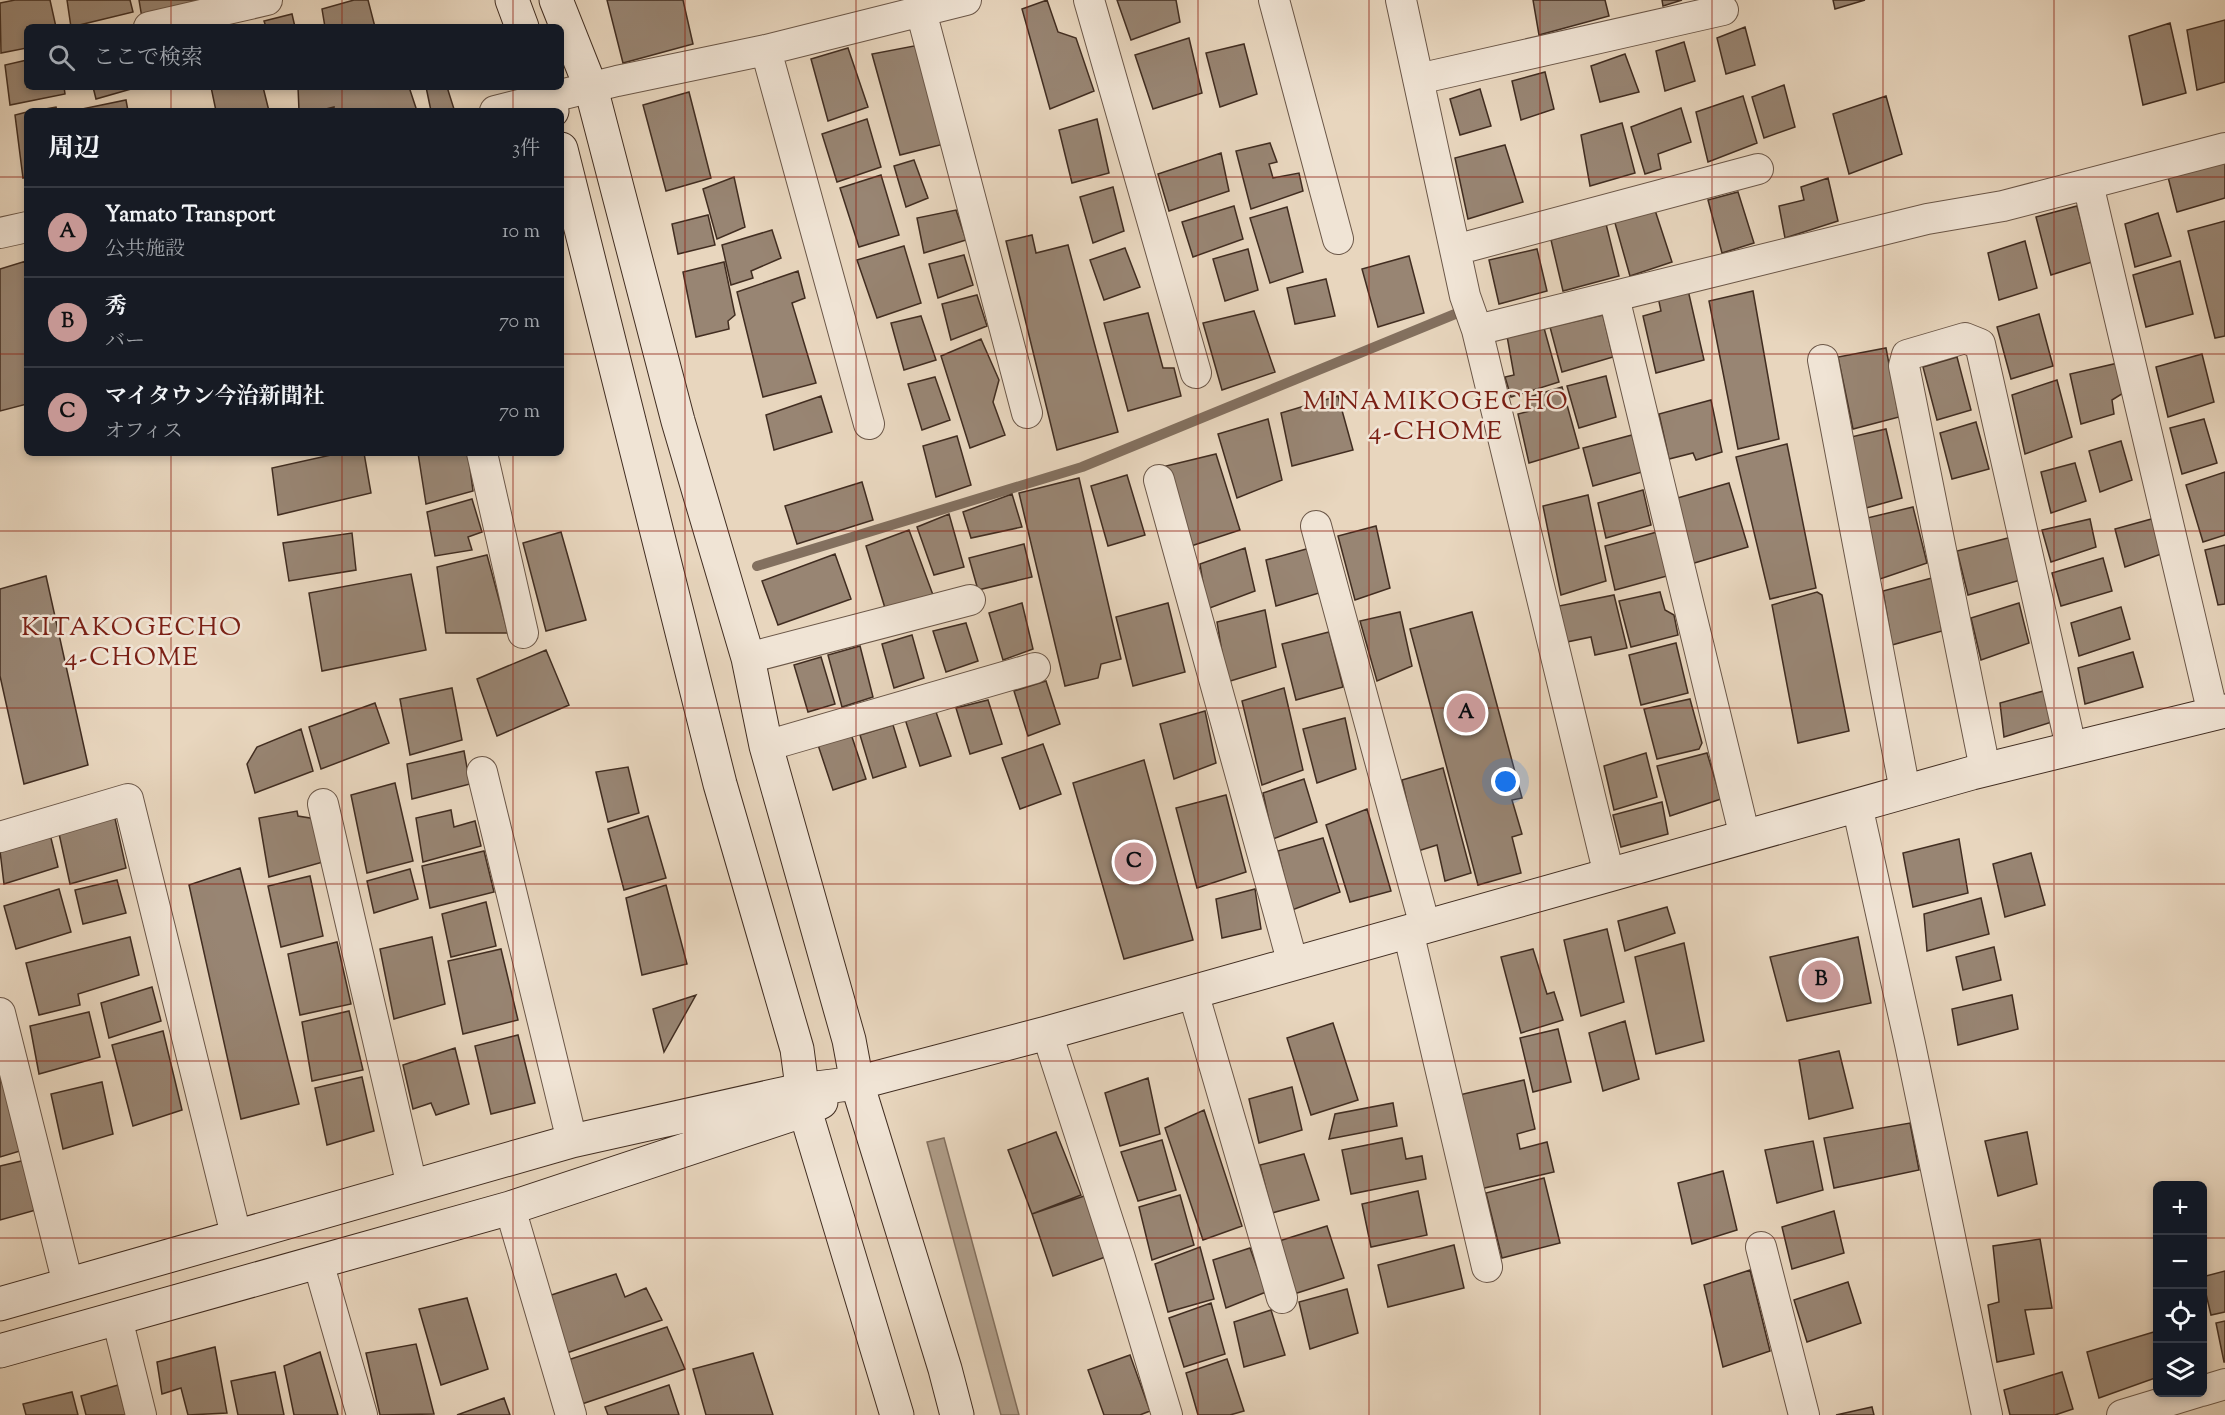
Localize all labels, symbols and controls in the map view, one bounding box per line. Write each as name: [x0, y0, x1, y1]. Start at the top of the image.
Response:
search box: [24, 24, 564, 90]
icon: search: [45, 41, 78, 74]
text: ここで検索: [93, 43, 203, 75]
text: 周辺: [48, 131, 100, 168]
text: 3件: [512, 135, 540, 164]
text: Yamato Transport: [105, 200, 275, 232]
text: A: [59, 218, 76, 247]
text: 10 m: [502, 218, 540, 247]
text: 公共施設: [105, 236, 185, 265]
text: 秀: [105, 292, 127, 324]
text: B: [61, 308, 74, 337]
text: 70 m: [499, 308, 540, 337]
text: バー: [105, 328, 145, 357]
text: マイタウン今治新聞社: [105, 382, 325, 414]
district label: MINAMIKOGECHO 4-CHOME: [1303, 384, 1569, 451]
text: C: [59, 398, 76, 427]
text: 70 m: [499, 398, 540, 427]
text: オフィス: [105, 418, 183, 447]
district label: KITAKOGECHO 4-CHOME: [21, 610, 243, 677]
pin: A: [1446, 690, 1486, 736]
your location: [1491, 767, 1520, 796]
pin: C: [1114, 840, 1154, 884]
pin: B: [1802, 958, 1840, 1002]
map controls: [2153, 1181, 2207, 1397]
button: +: [2153, 1181, 2207, 1235]
button: −: [2153, 1235, 2207, 1289]
button: locate: [2153, 1289, 2207, 1343]
button: layers: [2153, 1343, 2207, 1397]

